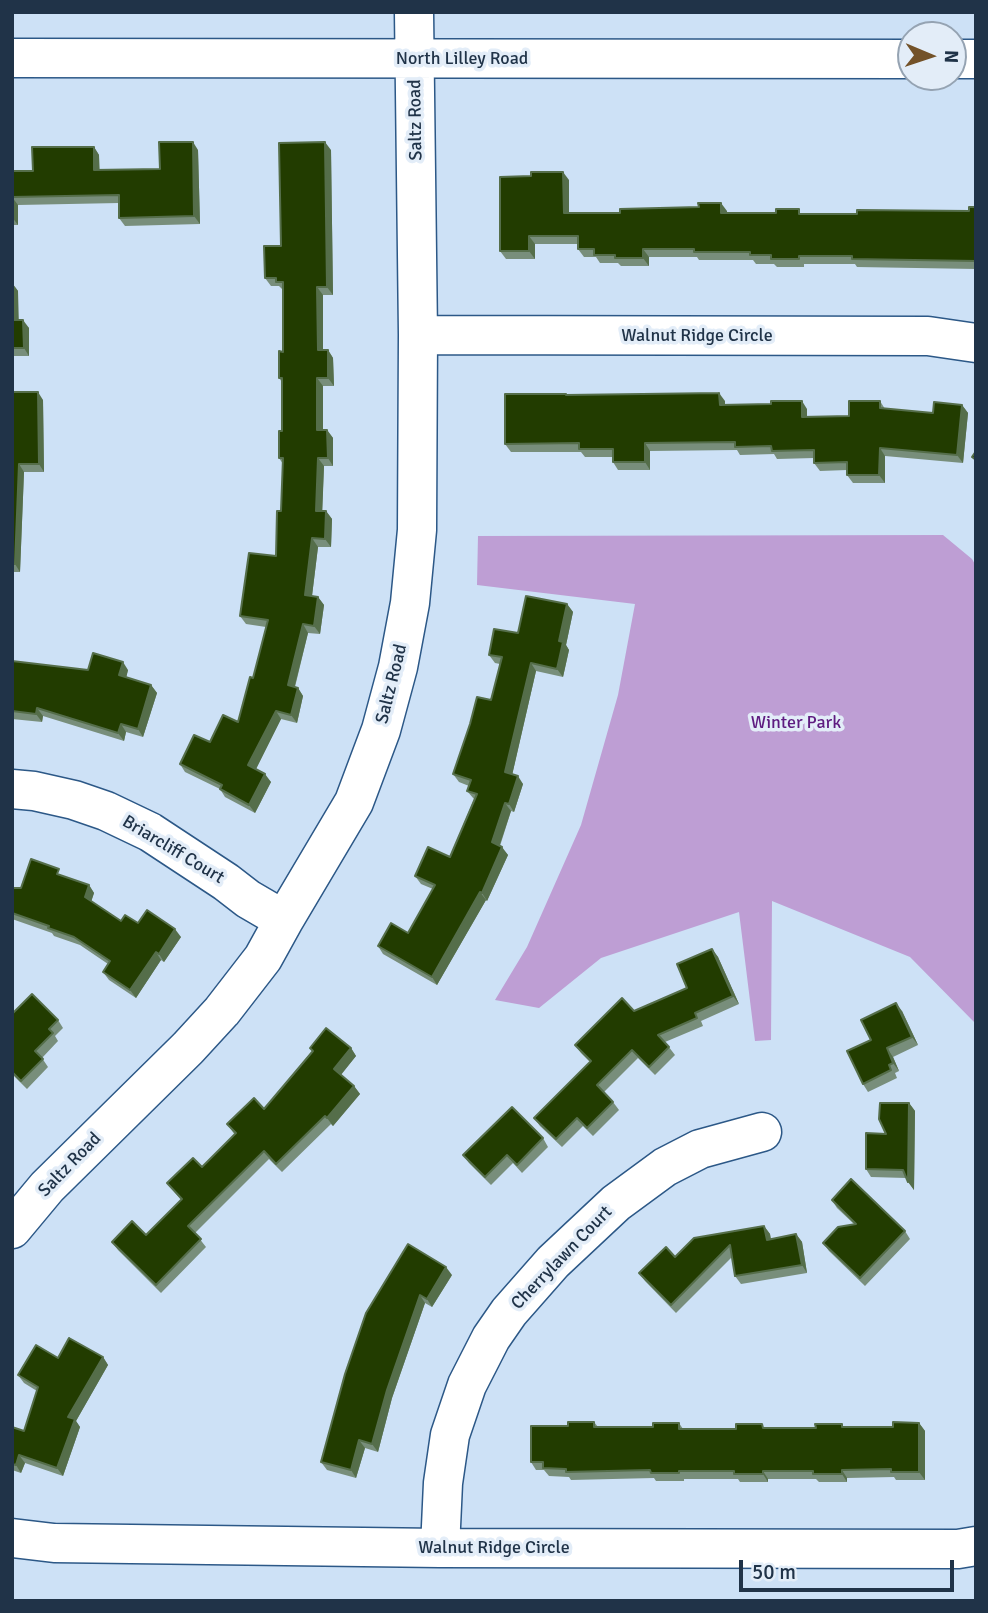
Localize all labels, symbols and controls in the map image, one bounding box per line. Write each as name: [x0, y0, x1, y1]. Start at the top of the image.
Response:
north arrow: [897, 21, 967, 91]
street label: North Lilley Road: [396, 48, 528, 70]
text: N: [939, 50, 963, 64]
street label: Saltz Road: [404, 79, 428, 161]
street label: Walnut Ridge Circle: [621, 325, 773, 347]
street label: Saltz Road: [372, 642, 412, 726]
park label: Winter Park: [751, 712, 841, 734]
street label: Briarcliff Court: [118, 811, 228, 889]
street label: Saltz Road: [34, 1128, 106, 1202]
street label: Cherrylawn Court: [507, 1202, 617, 1314]
street label: Walnut Ridge Circle: [418, 1537, 570, 1559]
scale bar: [743, 1546, 958, 1590]
text: 50 m: [752, 1559, 796, 1585]

